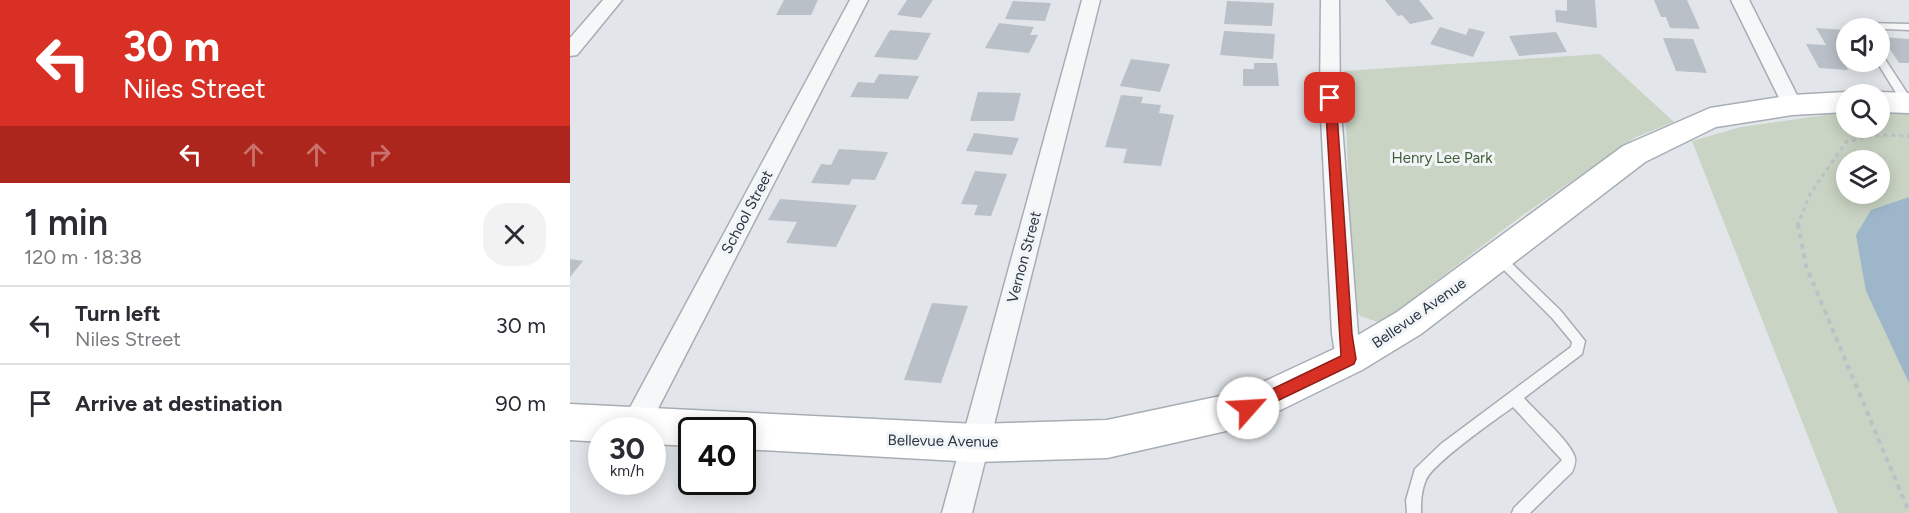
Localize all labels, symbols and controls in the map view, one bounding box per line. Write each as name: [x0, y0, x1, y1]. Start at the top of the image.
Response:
map controls: [1836, 18, 1890, 204]
button: sound: [1836, 18, 1890, 72]
text: 30 m: [123, 21, 220, 72]
icon: left: [24, 24, 102, 102]
text: Niles Street: [123, 72, 266, 105]
pin: [1304, 72, 1355, 123]
icon: arrive: [1313, 81, 1346, 114]
button: search: [1836, 84, 1890, 138]
icon: left: [174, 138, 207, 171]
icon: ahead: [237, 138, 270, 171]
icon: ahead: [300, 138, 333, 171]
icon: right: [363, 138, 396, 171]
park label: Henry Lee Park: [1392, 149, 1493, 167]
button: layers: [1836, 150, 1890, 204]
street label: School Street: [717, 167, 777, 257]
text: 1 min: [24, 201, 108, 244]
button: close: [483, 203, 546, 266]
street label: Vernon Street: [1003, 209, 1045, 305]
text: 120 m · 18:38: [24, 245, 142, 269]
street label: Bellevue Avenue: [1368, 274, 1470, 352]
text: Turn left: [75, 300, 161, 327]
icon: left: [24, 309, 57, 342]
text: 30 m: [496, 312, 546, 339]
text: Niles Street: [75, 327, 181, 351]
position arrow: [1216, 376, 1280, 440]
icon: arrive: [24, 387, 57, 420]
text: Arrive at destination: [75, 390, 283, 417]
text: 90 m: [495, 390, 546, 417]
speed limit sign: 40: [678, 417, 756, 495]
text: 30: [609, 430, 645, 467]
street label: Bellevue Avenue: [887, 431, 999, 451]
text: km/h: [610, 462, 644, 480]

